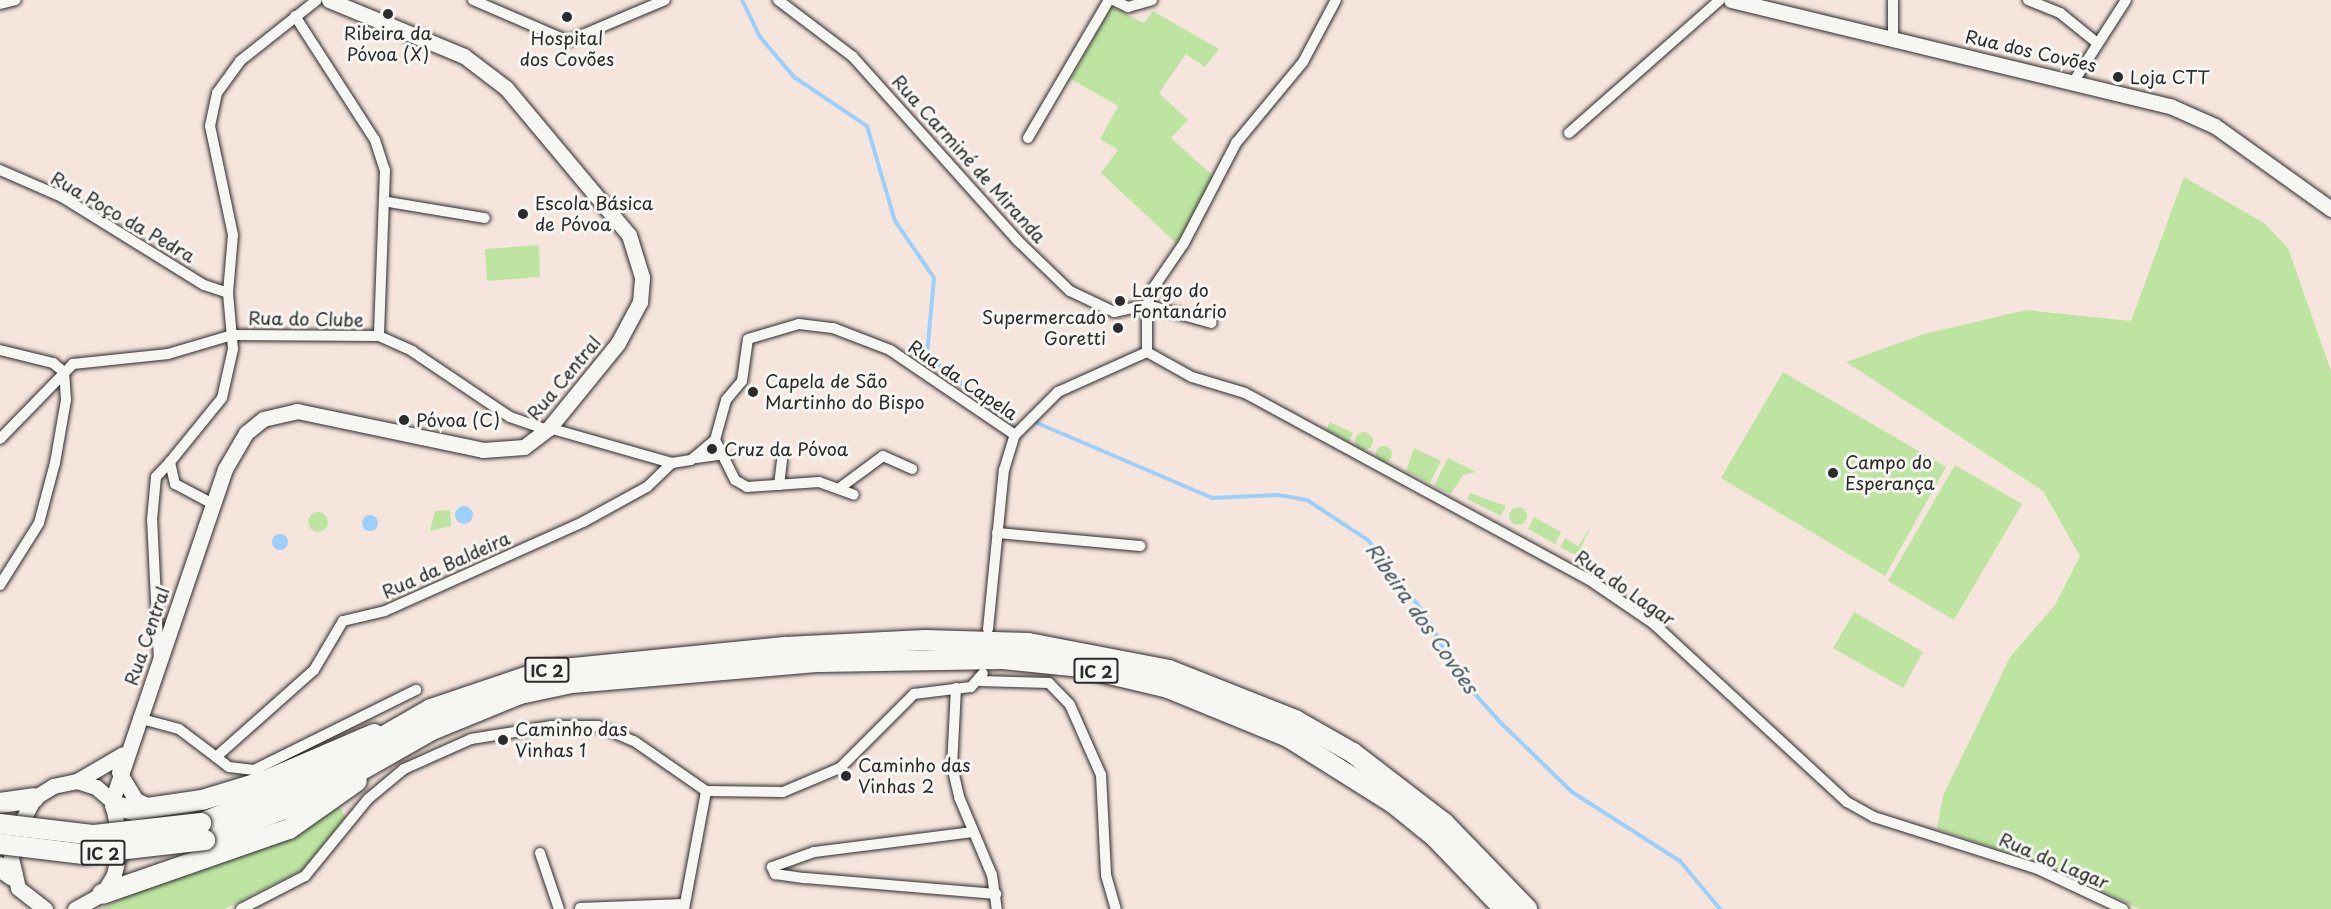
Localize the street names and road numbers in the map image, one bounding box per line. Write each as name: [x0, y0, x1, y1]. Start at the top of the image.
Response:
street label: Rua dos Covões: [1963, 25, 2099, 77]
street label: Rua Carminé de Miranda: [887, 70, 1051, 248]
street label: Rua Poço da Pedra: [47, 167, 199, 267]
street label: Rua do Clube: [248, 307, 364, 331]
street label: Rua Central: [522, 331, 606, 425]
street label: Rua da Capela: [904, 335, 1022, 425]
street label: Rua da Baldeira: [378, 527, 514, 603]
street label: Rua do Lagar: [1571, 546, 1679, 630]
street label: Rua Central: [120, 583, 174, 689]
road number: IC 2: [523, 657, 571, 683]
road number: IC 2: [1072, 658, 1120, 684]
street label: Rua do Lagar: [1996, 828, 2112, 894]
road number: IC 2: [79, 840, 127, 866]

